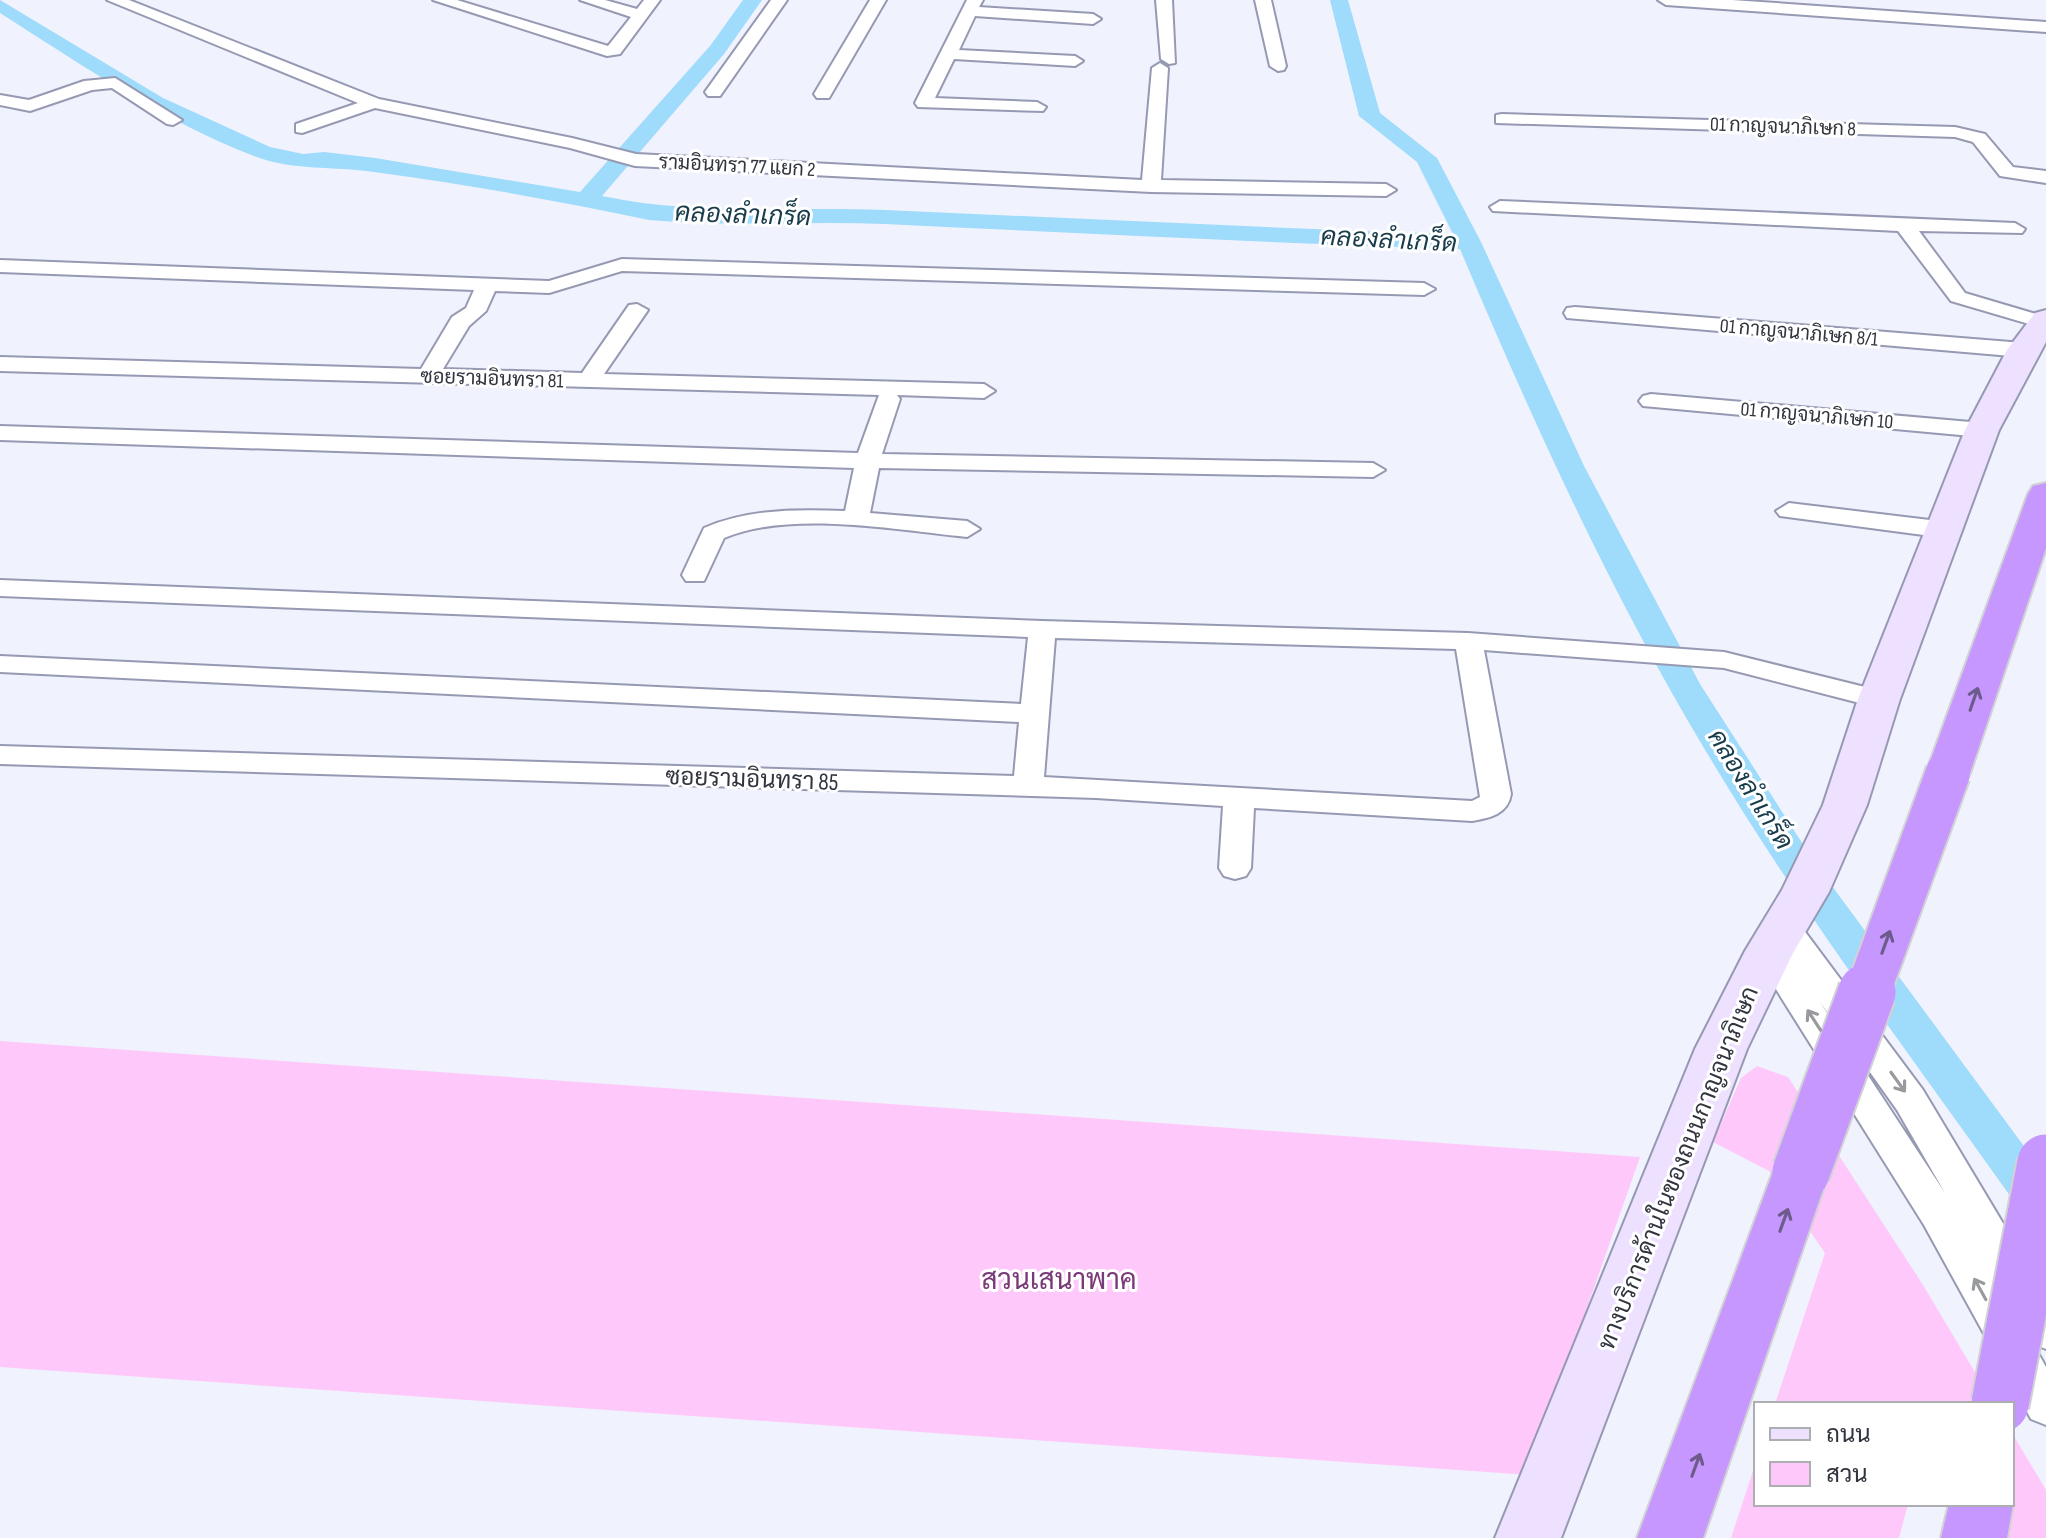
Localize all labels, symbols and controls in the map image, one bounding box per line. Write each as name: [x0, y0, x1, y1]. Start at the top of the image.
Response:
street label: 01 กาญจนาภิเษก 8: [1710, 111, 1856, 142]
street label: รามอินทรา 77 แยก 2: [658, 149, 816, 182]
water label: คลองลำเกร็ด: [674, 194, 812, 233]
water label: คลองลำเกร็ด: [1320, 217, 1458, 260]
street label: 01 กาญจนาภิเษก 8/1: [1719, 313, 1879, 352]
street label: ซอยรามอินทรา 81: [420, 364, 564, 393]
street label: 01 กาญจนาภิเษก 10: [1740, 396, 1894, 435]
one-way arrow: [1968, 687, 1983, 712]
water label: คลองลำเกร็ด: [1700, 722, 1802, 856]
street label: ซอยรามอินทรา 85: [665, 762, 839, 797]
one-way arrow: [1880, 930, 1894, 954]
street label: ทางบริการด้านในของถนนกาญจนาภิเษก: [1590, 981, 1765, 1354]
one-way arrow: [1806, 1009, 1822, 1032]
one-way arrow: [1889, 1071, 1906, 1092]
one-way arrow: [1777, 1207, 1792, 1232]
park label: สวนเสนาพาค: [981, 1264, 1137, 1297]
one-way arrow: [1972, 1278, 1988, 1301]
legend: [1754, 1402, 2014, 1506]
text: ถนน: [1826, 1420, 1871, 1449]
one-way arrow: [1690, 1452, 1705, 1477]
text: สวน: [1826, 1460, 1868, 1489]

